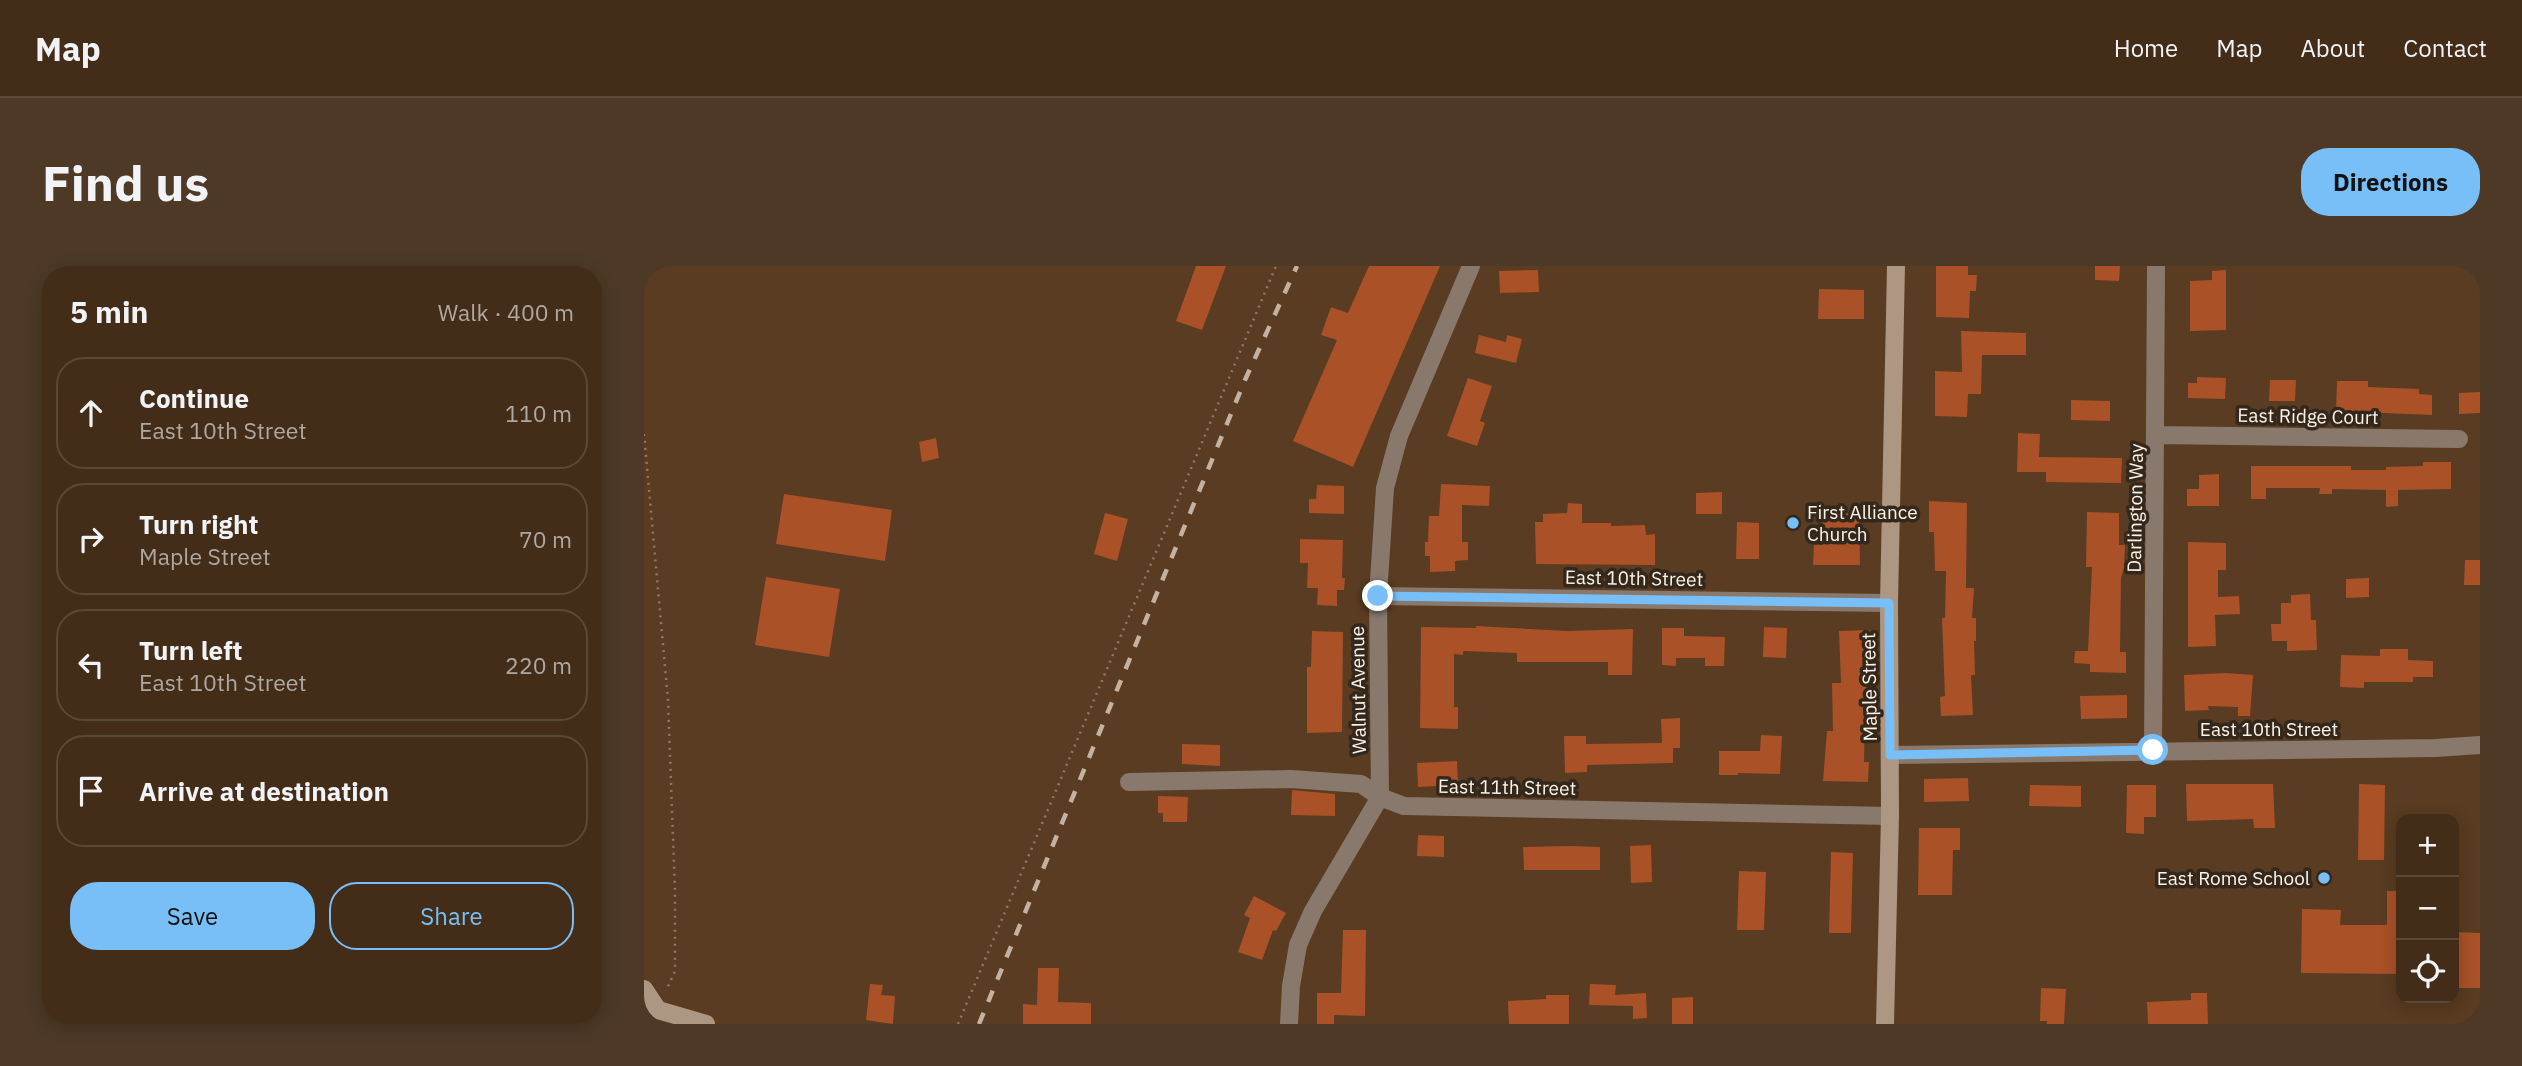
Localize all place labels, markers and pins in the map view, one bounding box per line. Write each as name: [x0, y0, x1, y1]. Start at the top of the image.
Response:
place label: First Alliance Church: [1807, 500, 1918, 546]
marker: First Alliance Church: [1785, 515, 1801, 531]
place label: East Rome School: [2157, 866, 2310, 890]
marker: East Rome School: [2316, 870, 2332, 886]

